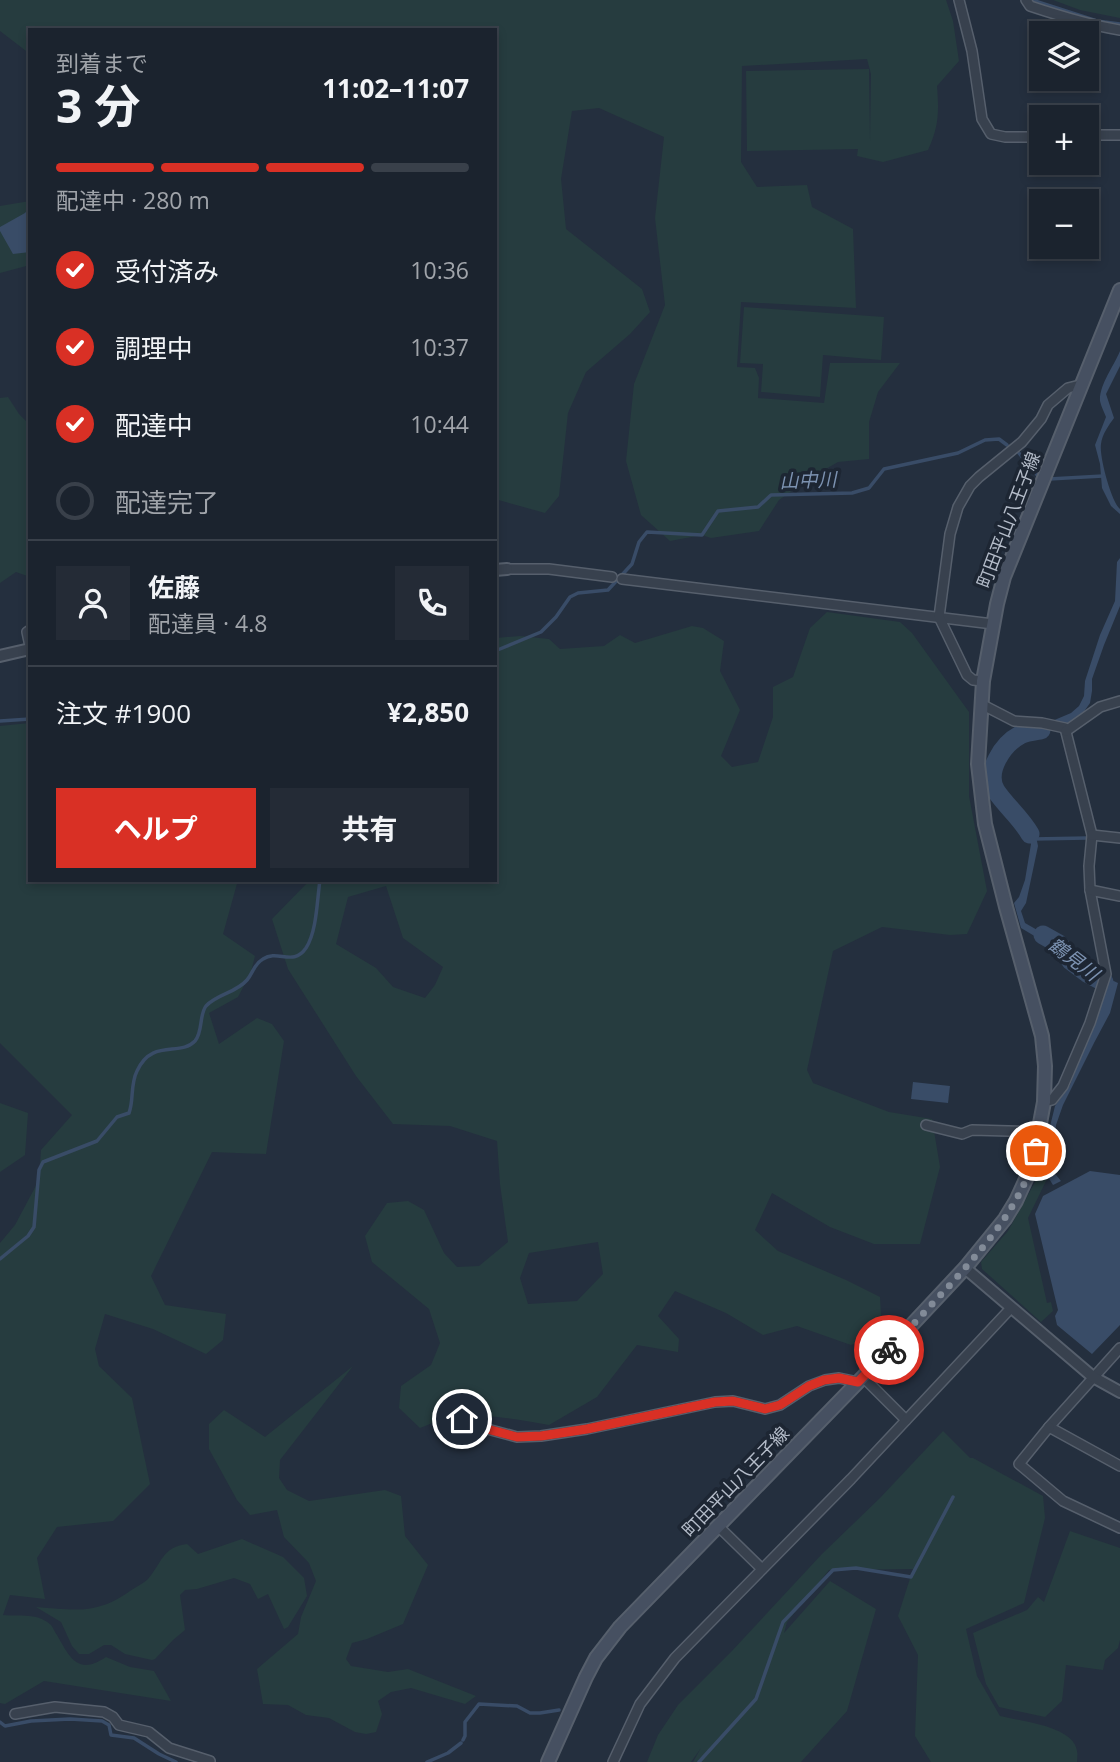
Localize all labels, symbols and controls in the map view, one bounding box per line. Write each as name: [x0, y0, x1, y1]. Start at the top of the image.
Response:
map controls: [1029, 21, 1099, 259]
button: layers: [1029, 21, 1099, 91]
text: 到着まで: [56, 47, 148, 79]
text: 11:02–11:07: [322, 70, 469, 106]
text: 3 分: [56, 74, 140, 136]
button: +: [1029, 105, 1099, 175]
text: 配達中 · 280 m: [56, 184, 210, 216]
button: −: [1029, 189, 1099, 259]
icon: check: [56, 251, 94, 289]
text: 受付済み: [115, 253, 219, 289]
text: 10:36: [410, 254, 469, 286]
icon: check: [56, 328, 94, 366]
text: 調理中: [115, 330, 193, 366]
text: 10:37: [410, 331, 469, 363]
icon: check: [56, 405, 94, 443]
text: 配達中: [115, 407, 193, 443]
text: 10:44: [410, 408, 469, 440]
street label: 町田平山八王子線: [971, 448, 1045, 591]
water label: 山中川: [779, 466, 839, 494]
text: 配達完了: [115, 484, 219, 520]
button: person: [56, 566, 130, 640]
button: phone: [395, 566, 469, 640]
text: 佐藤: [148, 569, 200, 605]
text: 配達員 · 4.8: [148, 607, 267, 639]
text: ¥2,850: [387, 694, 469, 730]
text: 注文 #1900: [56, 695, 191, 731]
button: ヘルプ: [56, 788, 256, 868]
button: 共有: [270, 788, 469, 868]
water label: 鶴見川: [1043, 931, 1106, 988]
pin: [1006, 1121, 1066, 1181]
icon: bag: [1017, 1132, 1055, 1170]
courier: [854, 1315, 924, 1385]
icon: bike: [870, 1331, 908, 1369]
pin: [432, 1389, 492, 1449]
icon: home: [443, 1400, 481, 1438]
street label: 町田平山八王子線: [677, 1421, 794, 1541]

